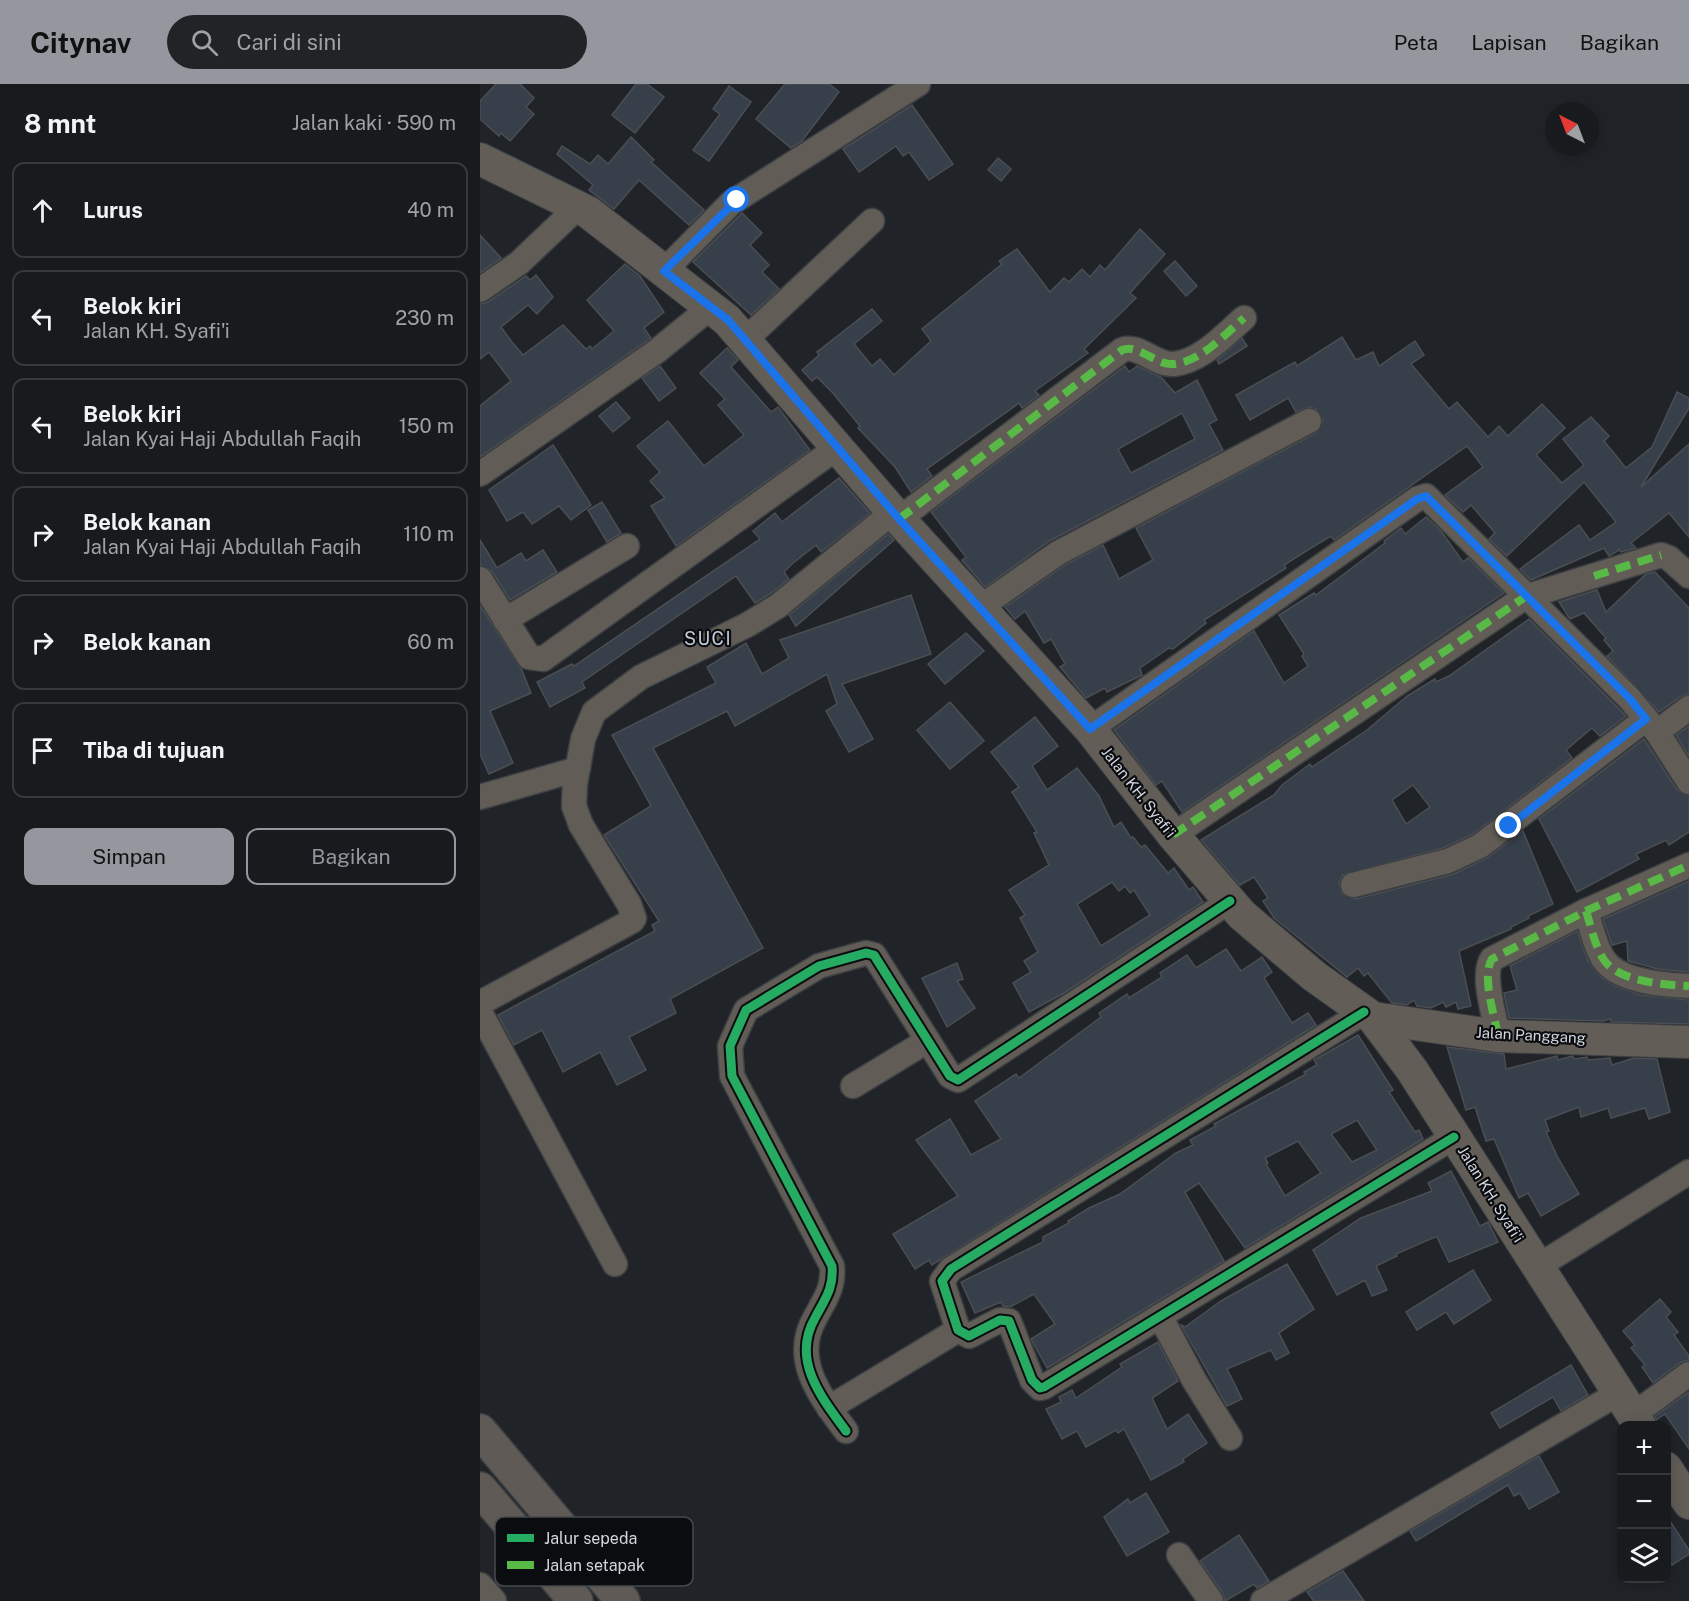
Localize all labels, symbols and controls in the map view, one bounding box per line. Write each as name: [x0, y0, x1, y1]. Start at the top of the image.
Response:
search box: [167, 15, 587, 69]
text: Citynav: [30, 26, 131, 59]
icon: search: [188, 26, 221, 59]
text: Cari di sini: [236, 29, 342, 55]
text: Peta: [1394, 30, 1438, 55]
text: Lapisan: [1471, 30, 1547, 55]
text: Bagikan: [1580, 30, 1659, 55]
north arrow: [1545, 102, 1599, 156]
text: 8 mnt: [24, 108, 96, 139]
text: Jalan kaki · 590 m: [292, 111, 456, 135]
route start: [723, 186, 749, 212]
icon: ahead: [26, 194, 59, 227]
text: Lurus: [83, 197, 143, 223]
text: 40 m: [407, 198, 454, 222]
text: Belok kiri: [83, 293, 181, 319]
icon: left: [26, 302, 59, 335]
text: 230 m: [395, 306, 454, 330]
text: Jalan KH. Syafi'i: [83, 319, 230, 343]
text: Belok kiri: [83, 401, 181, 427]
icon: left: [26, 410, 59, 443]
text: 150 m: [399, 414, 454, 438]
text: Jalan Kyai Haji Abdullah Faqih: [83, 427, 361, 451]
text: Belok kanan: [83, 509, 211, 535]
icon: right: [26, 518, 59, 551]
text: 110 m: [403, 522, 454, 546]
text: Jalan Kyai Haji Abdullah Faqih: [83, 535, 361, 559]
icon: right: [26, 626, 59, 659]
district label: SUCI: [684, 628, 732, 649]
text: Belok kanan: [83, 629, 211, 655]
text: 60 m: [407, 630, 454, 654]
icon: arrive: [26, 734, 59, 767]
text: Tiba di tujuan: [83, 737, 224, 763]
street label: Jalan KH. Syafi'i: [1098, 743, 1180, 841]
route end: [1495, 812, 1521, 838]
button: Simpan: [24, 828, 234, 885]
button: Bagikan: [246, 828, 456, 885]
street label: Jalan Panggang: [1476, 1024, 1586, 1046]
street label: Jalan KH. Syafi'i: [1455, 1143, 1527, 1245]
map controls: [1617, 1421, 1671, 1583]
button: +: [1617, 1421, 1671, 1475]
button: −: [1617, 1475, 1671, 1529]
legend: [495, 1517, 693, 1586]
text: Jalur sepeda: [544, 1529, 637, 1548]
button: layers: [1617, 1529, 1671, 1583]
text: Jalan setapak: [544, 1556, 645, 1575]

